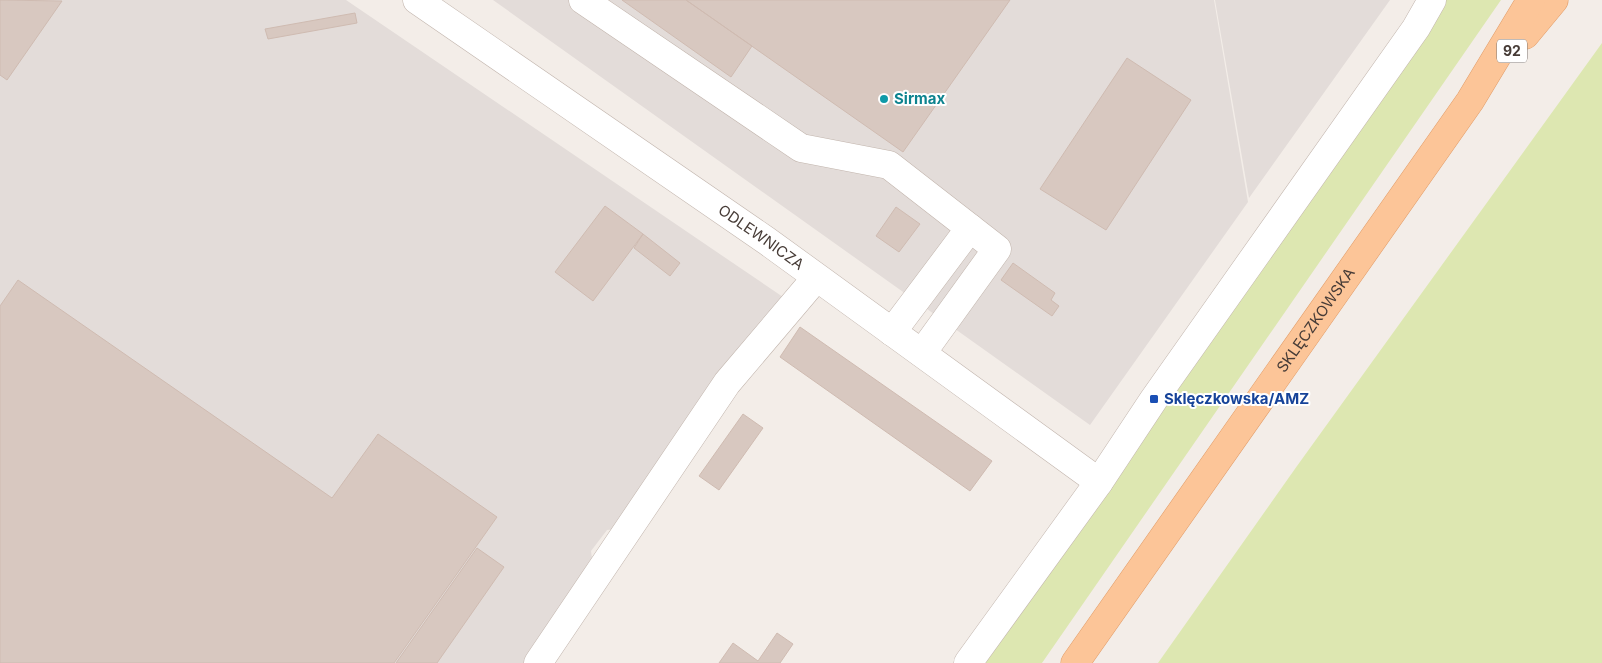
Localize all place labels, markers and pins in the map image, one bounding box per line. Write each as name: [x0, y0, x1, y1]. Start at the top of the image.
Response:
place label: Sirmax: [894, 89, 946, 108]
marker: Sirmax: [878, 93, 890, 105]
place label: Sklęczkowska/AMZ: [1164, 389, 1309, 408]
marker: Sklęczkowska/AMZ: [1148, 393, 1160, 405]

